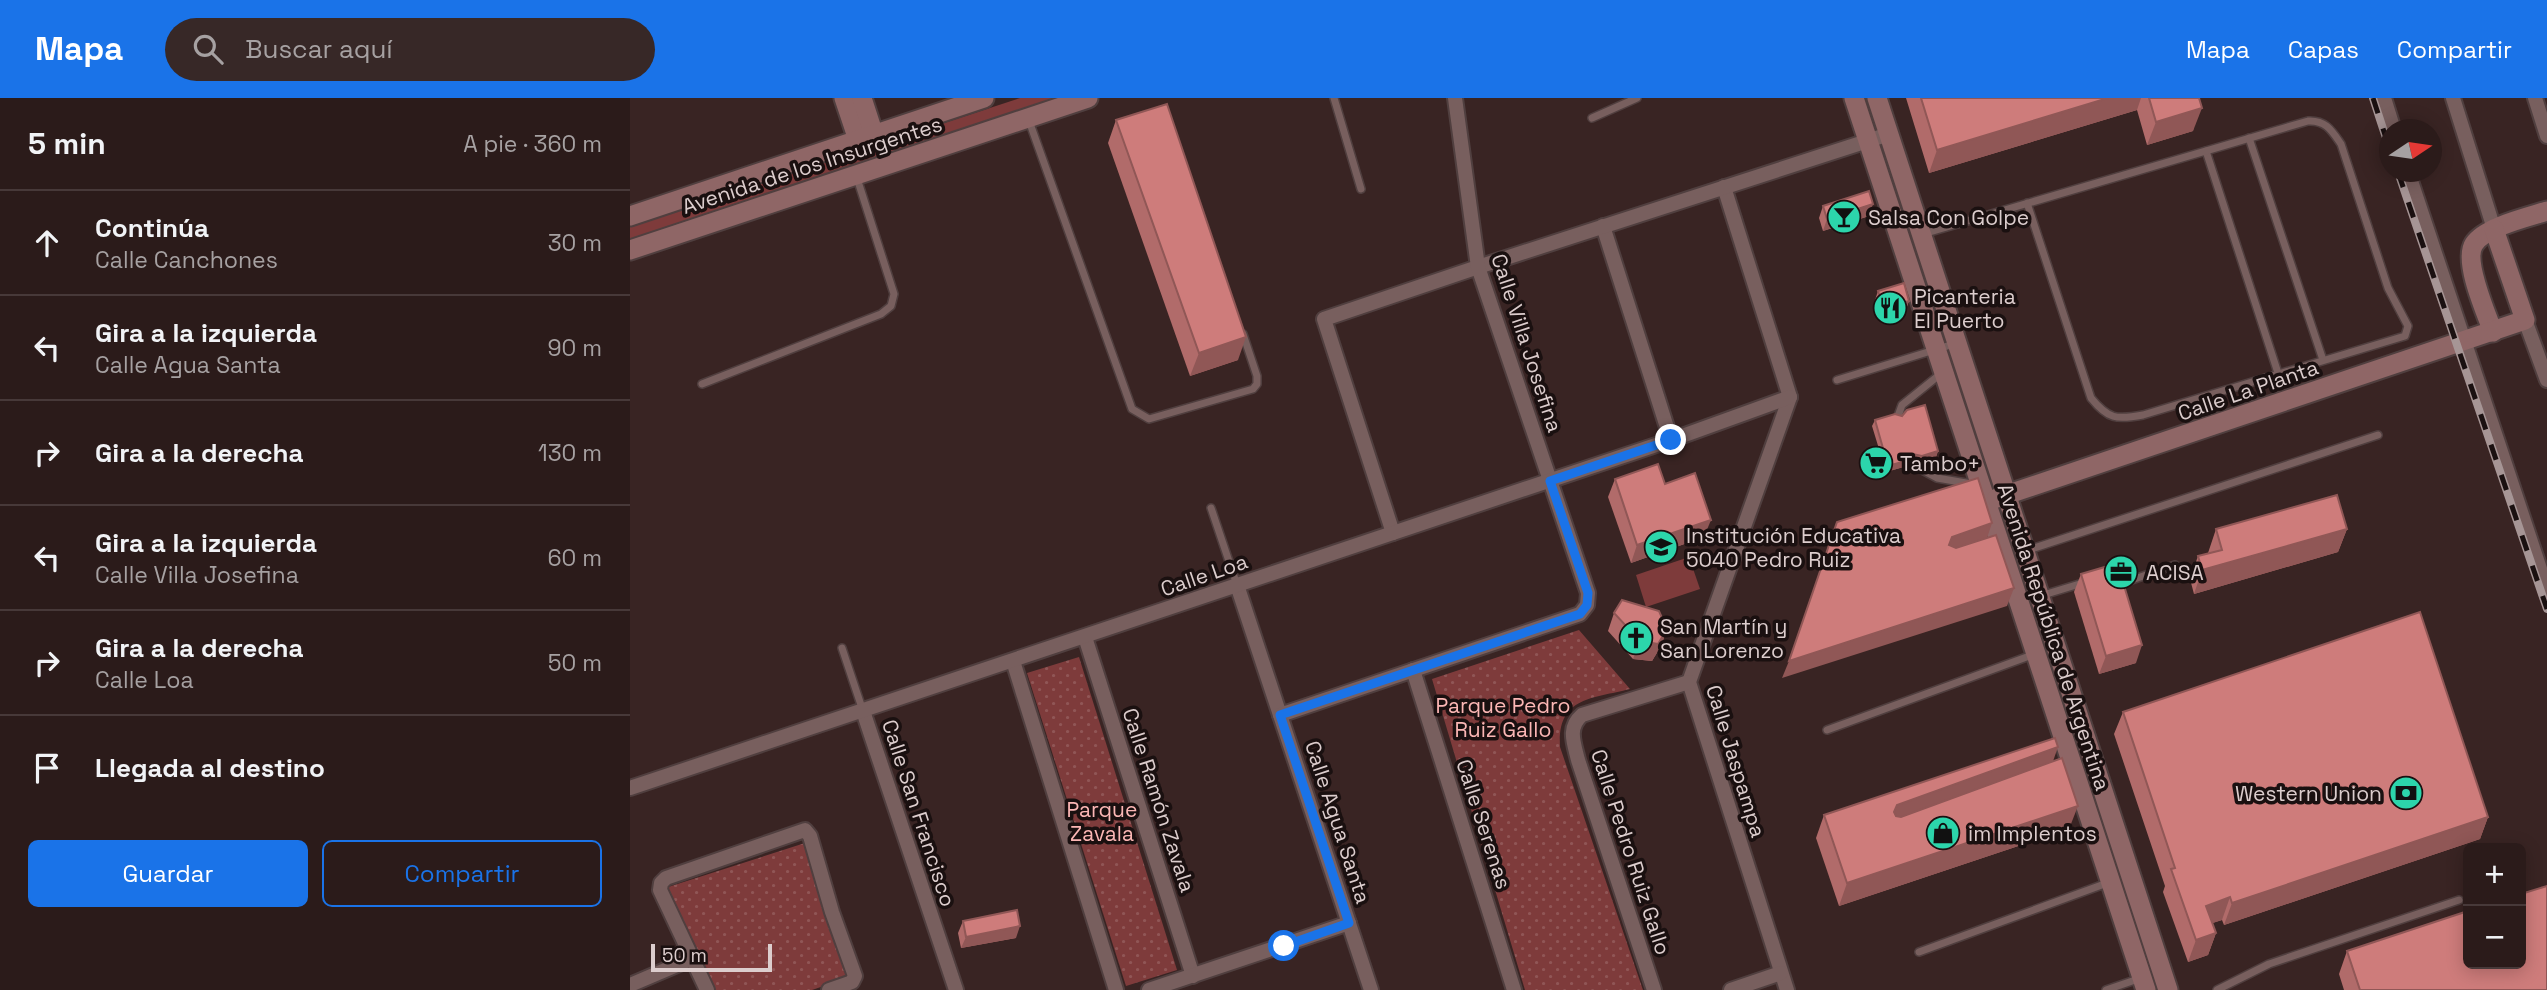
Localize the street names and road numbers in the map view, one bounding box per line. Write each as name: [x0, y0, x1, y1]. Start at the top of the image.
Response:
street label: Avenida de los Insurgentes: [679, 110, 945, 220]
street label: Calle Villa Josefina: [1485, 250, 1569, 436]
street label: Calle La Planta: [2174, 353, 2322, 427]
street label: Avenida República de Argentina: [1992, 480, 2116, 794]
street label: Calle Loa: [1157, 548, 1251, 602]
street label: Calle Jaspampa: [1700, 682, 1772, 840]
street label: Calle Ramón Zavala: [1116, 704, 1202, 896]
street label: Calle San Francisco: [876, 716, 962, 910]
street label: Calle Agua Santa: [1299, 737, 1377, 907]
street label: Calle Pedro Ruiz Gallo: [1585, 746, 1677, 958]
street label: Calle Serenas: [1450, 756, 1518, 892]

